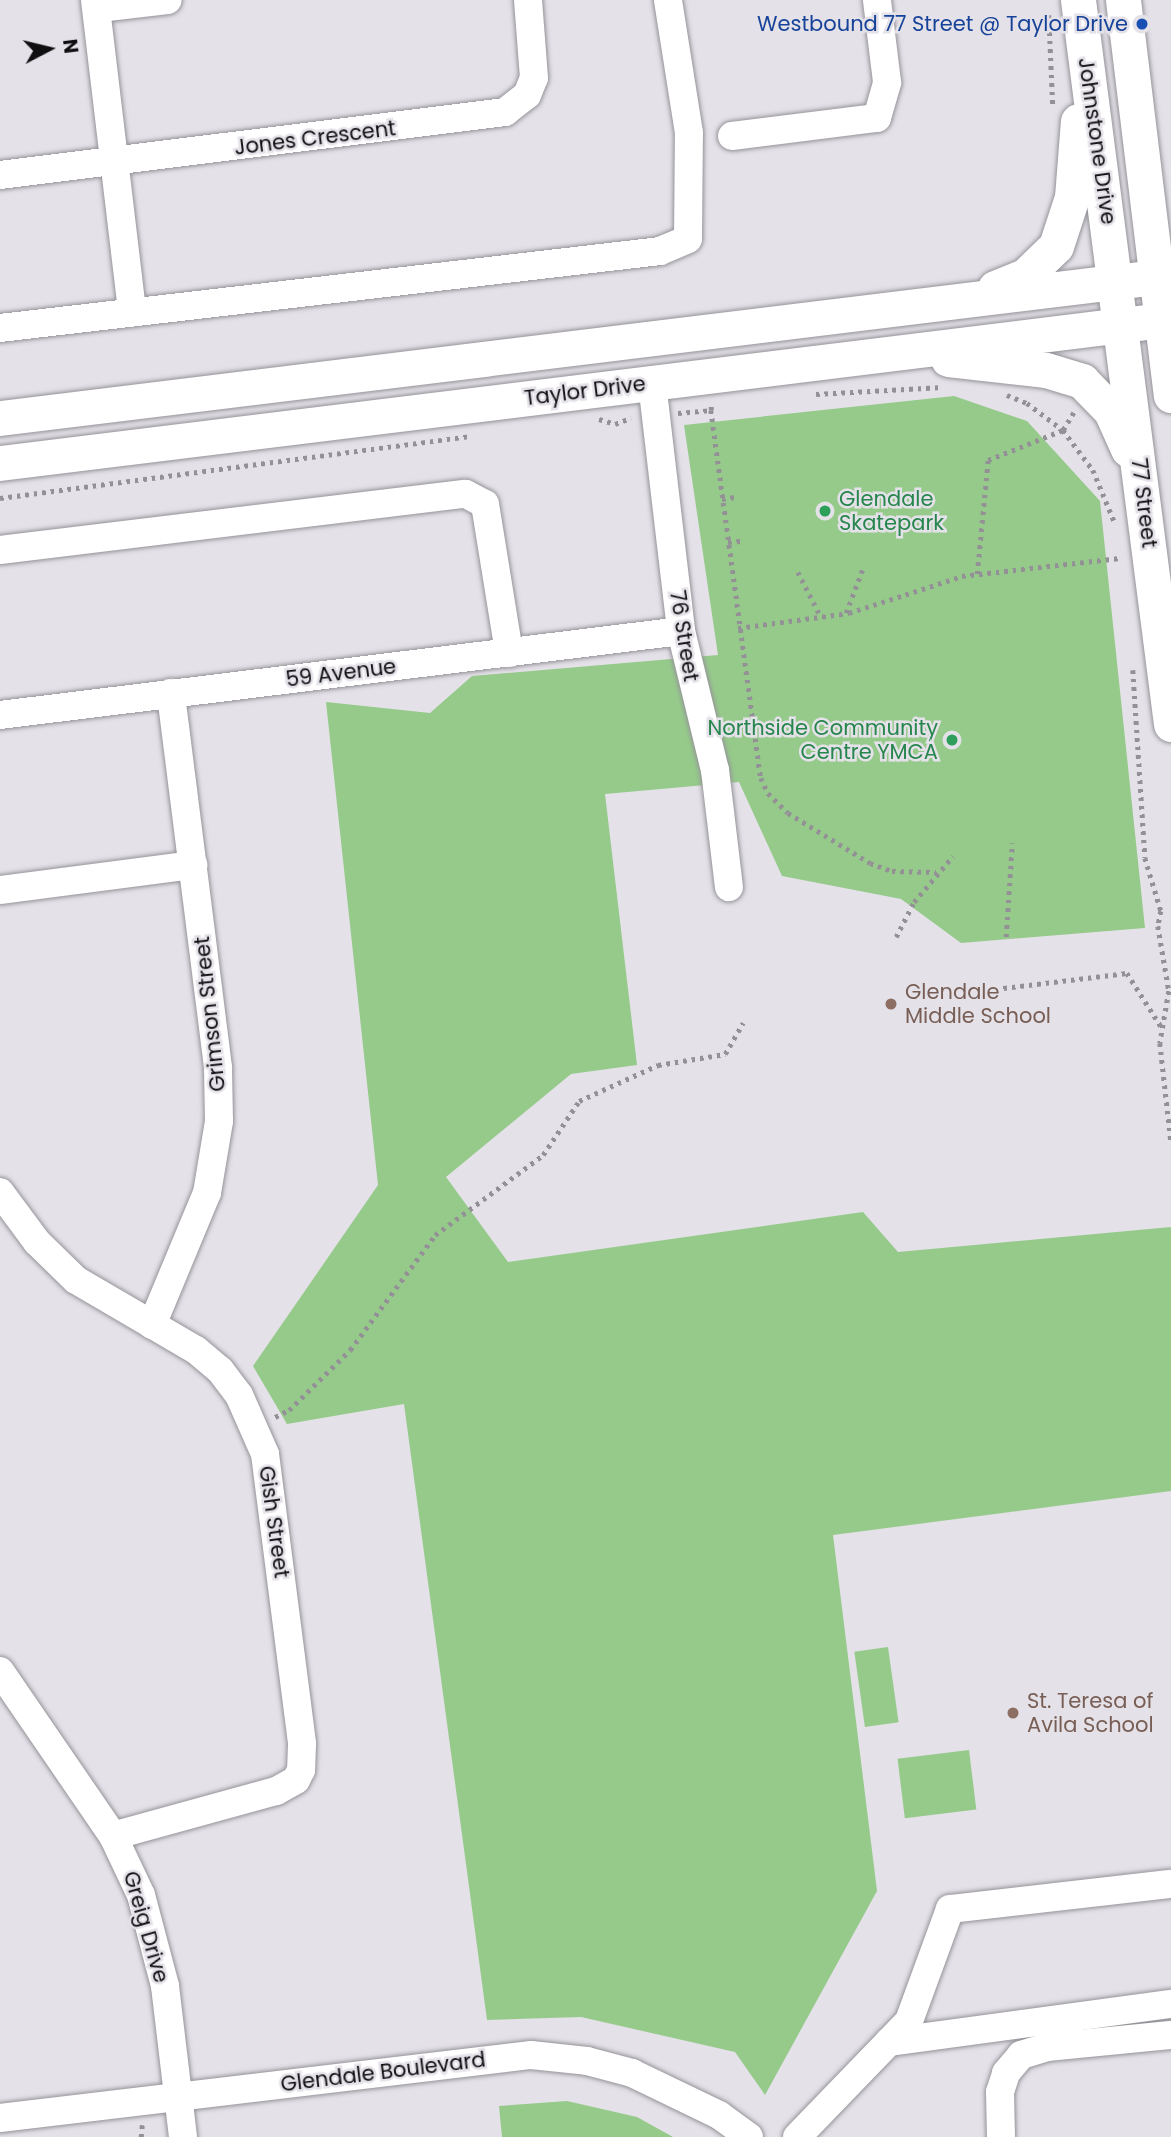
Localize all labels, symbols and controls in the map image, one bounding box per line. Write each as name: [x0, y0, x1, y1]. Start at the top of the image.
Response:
place label: Westbound 77 Street @ Taylor Drive: [757, 11, 1128, 37]
north arrow: [14, 14, 84, 84]
marker: Westbound 77 Street @ Taylor Drive: [1134, 16, 1150, 32]
text: N: [56, 38, 85, 55]
street label: Johnstone Drive: [1073, 56, 1121, 226]
street label: Jones Crescent: [233, 116, 397, 160]
street label: Taylor Drive: [523, 371, 647, 411]
street label: 77 Street: [1126, 457, 1162, 549]
place label: Glendale Skatepark: [839, 486, 944, 536]
marker: Glendale Skatepark: [817, 503, 833, 519]
street label: 76 Street: [664, 589, 704, 683]
street label: 59 Avenue: [284, 654, 398, 692]
place label: Northside Community Centre YMCA: [708, 715, 938, 765]
marker: Northside Community Centre YMCA: [944, 732, 960, 748]
street label: Grimson Street: [189, 935, 231, 1093]
place label: Glendale Middle School: [905, 979, 1051, 1029]
marker: Glendale Middle School: [883, 996, 899, 1012]
street label: Gish Street: [254, 1464, 294, 1580]
place label: St. Teresa of Avila School: [1027, 1688, 1154, 1738]
marker: St. Teresa of Avila School: [1005, 1705, 1021, 1721]
street label: Greig Drive: [118, 1868, 174, 1986]
street label: Glendale Boulevard: [279, 2047, 487, 2097]

